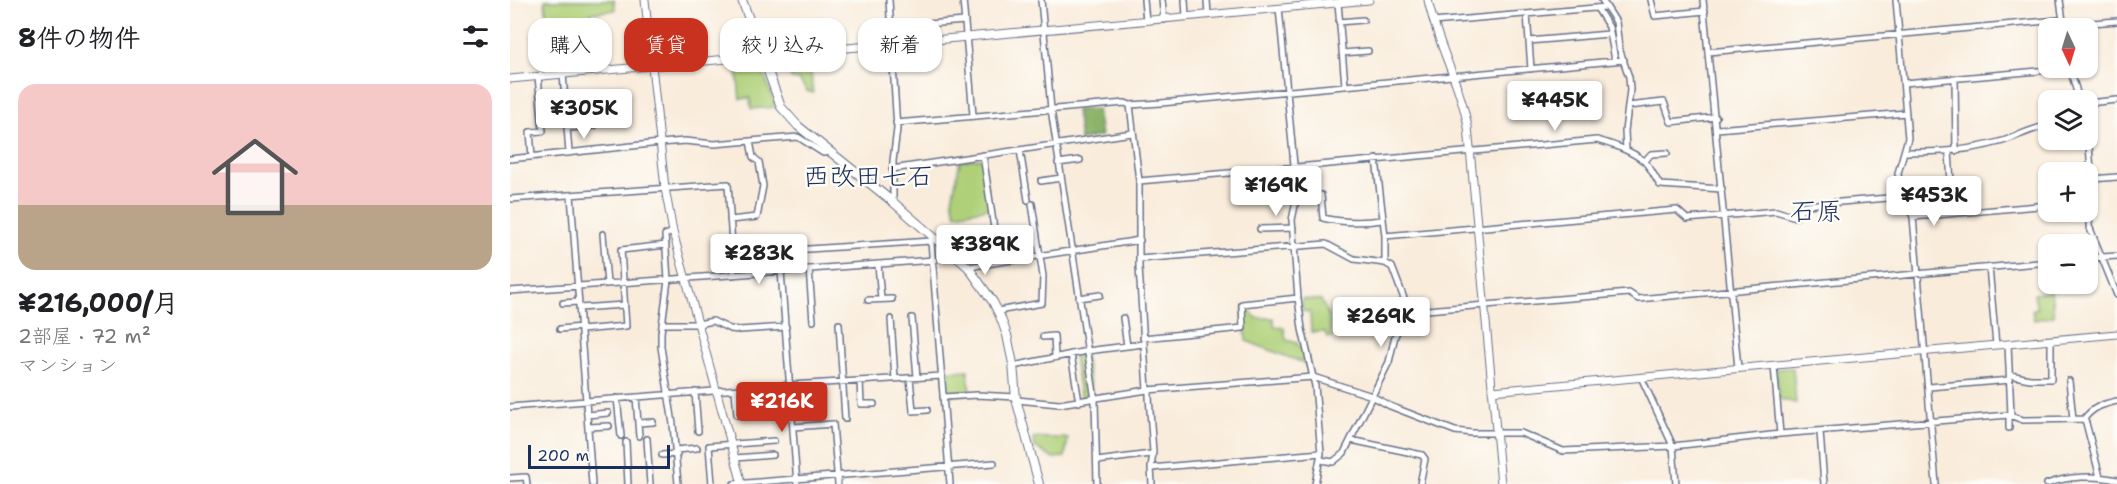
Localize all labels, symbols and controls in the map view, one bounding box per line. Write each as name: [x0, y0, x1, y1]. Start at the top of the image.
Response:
chip: 購入: [528, 18, 612, 72]
chip: 賃貸: [624, 18, 708, 72]
chip: 絞り込み: [720, 18, 846, 72]
chip: 新着: [858, 18, 942, 72]
north arrow: [2038, 18, 2098, 78]
map controls: [2038, 18, 2098, 294]
text: 8件の物件: [18, 20, 140, 55]
icon: filters: [459, 20, 492, 53]
pin: ¥445K: [1513, 81, 1597, 132]
text: ¥445K: [1521, 87, 1589, 113]
pin: ¥305K: [542, 89, 626, 140]
button: layers: [2038, 90, 2098, 150]
text: ¥305K: [550, 95, 618, 121]
icon: home: [201, 123, 309, 231]
district label: 西改田七石: [803, 158, 933, 193]
button: +: [2038, 162, 2098, 222]
pin: ¥169K: [1234, 166, 1318, 217]
text: ¥169K: [1244, 172, 1308, 198]
pin: ¥453K: [1892, 176, 1976, 227]
text: ¥453K: [1900, 182, 1968, 208]
district label: 石原: [1790, 193, 1842, 228]
pin: ¥389K: [943, 225, 1027, 276]
text: ¥389K: [950, 231, 1020, 257]
pin: ¥283K: [717, 234, 801, 285]
button: −: [2038, 234, 2098, 294]
text: ¥283K: [724, 240, 794, 266]
text: ¥216,000/月: [18, 285, 179, 320]
pin: ¥269K: [1339, 297, 1423, 348]
text: ¥269K: [1347, 303, 1415, 329]
text: 2部屋 · 72 m²: [18, 323, 151, 349]
text: マンション: [18, 352, 117, 378]
pin: ¥216K: [740, 382, 824, 433]
text: ¥216K: [750, 388, 814, 414]
scale bar: [528, 442, 670, 470]
text: 200 m: [537, 445, 589, 466]

